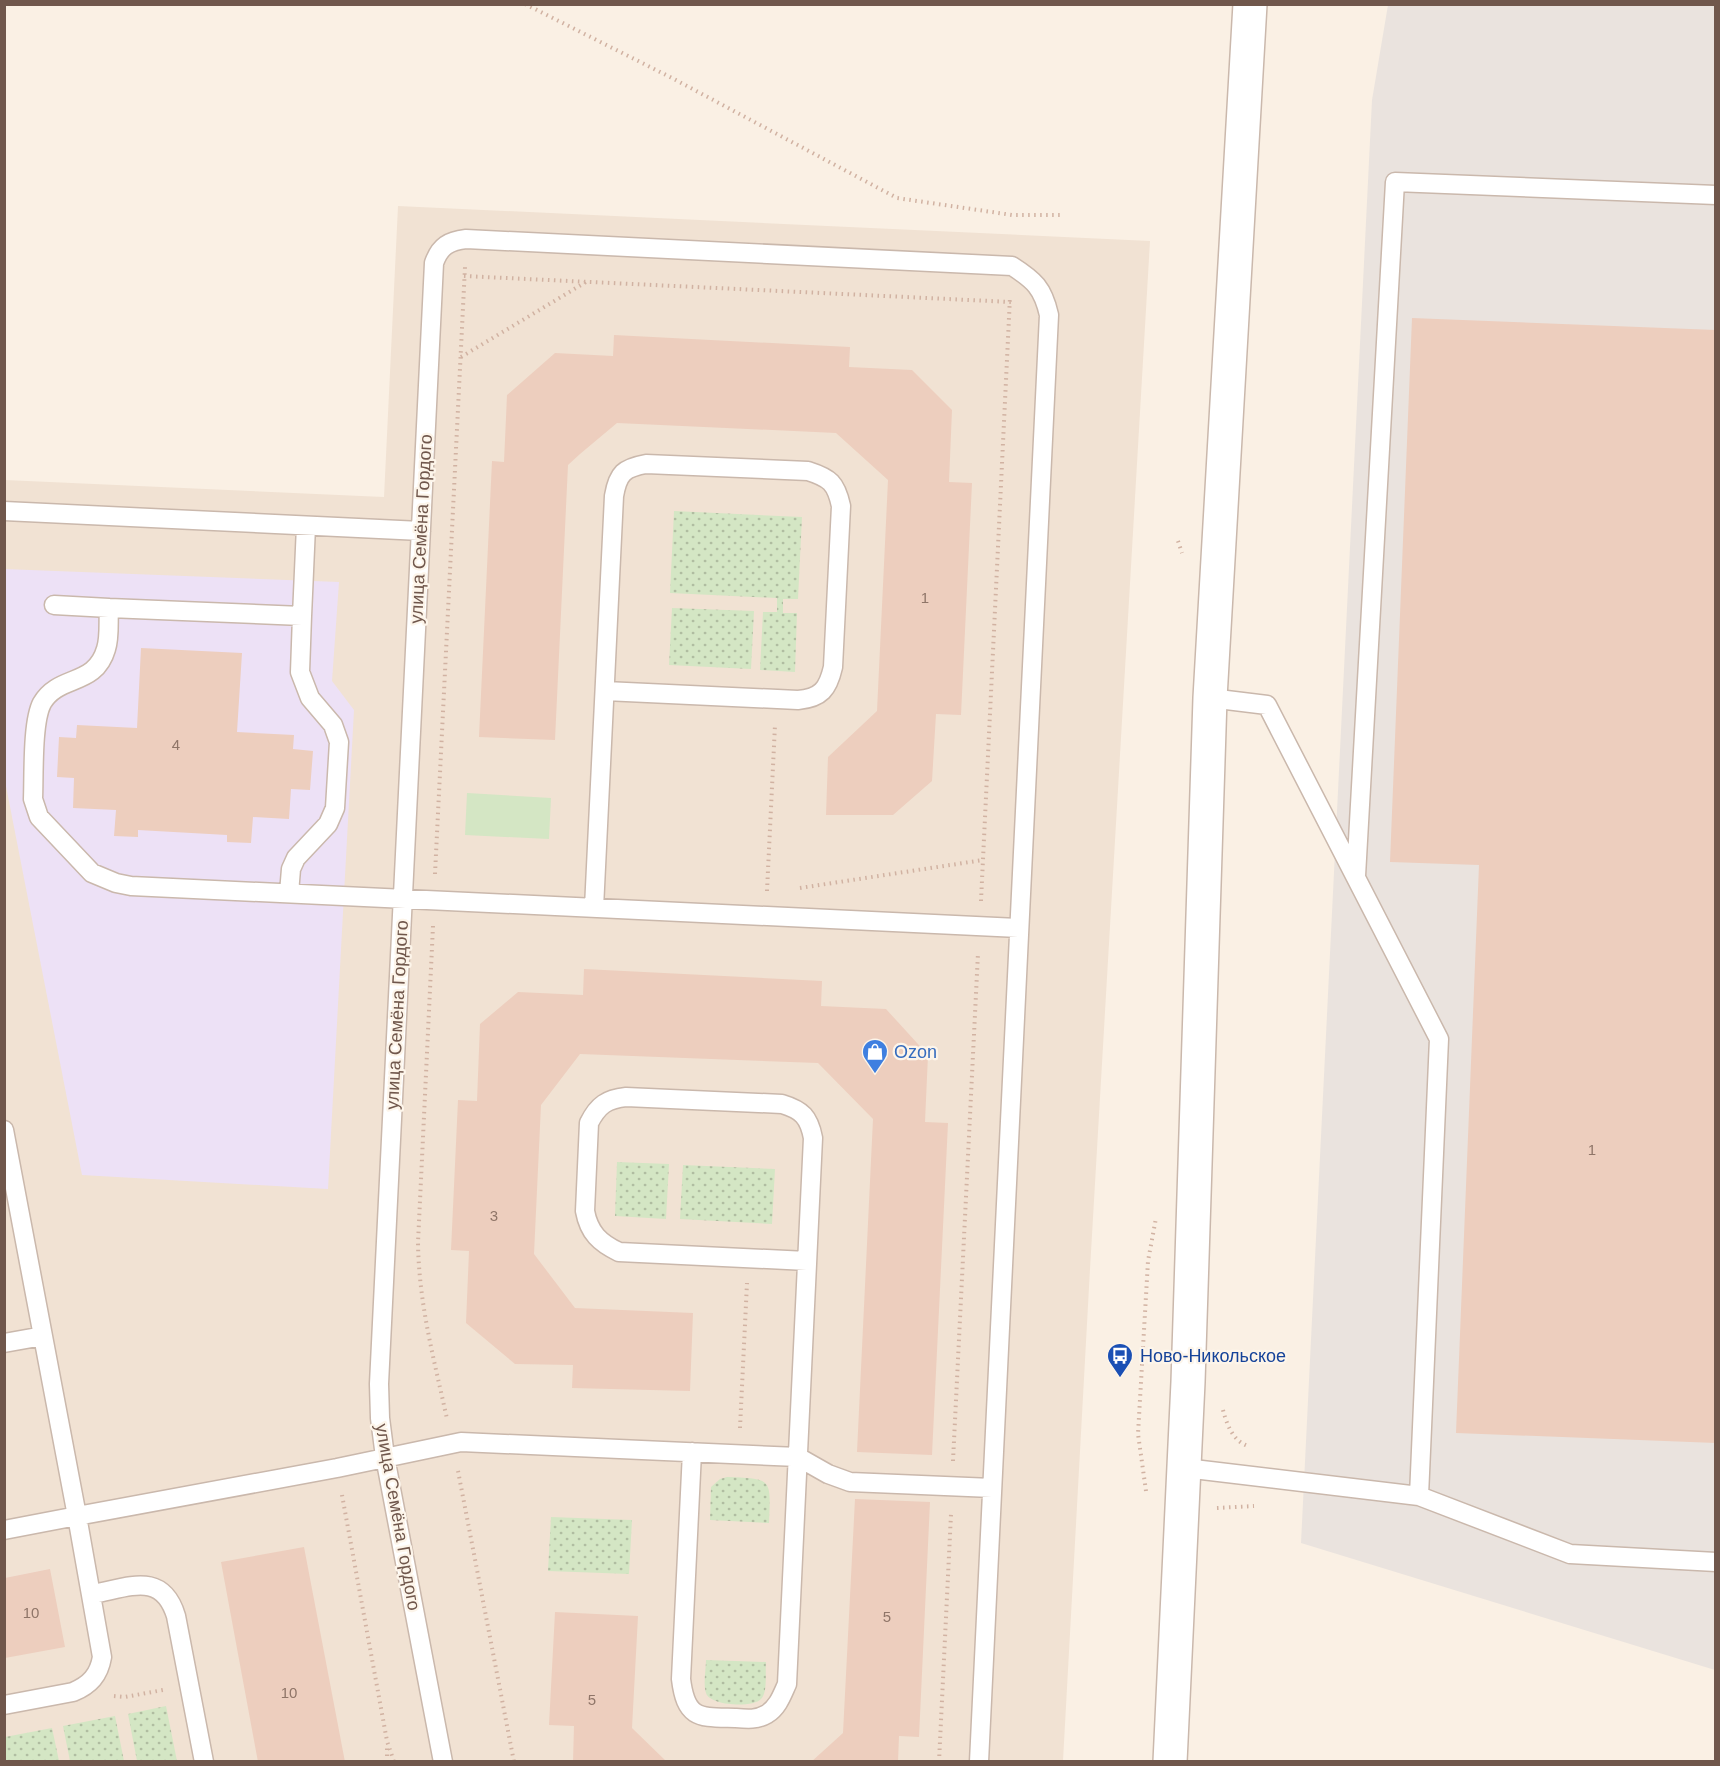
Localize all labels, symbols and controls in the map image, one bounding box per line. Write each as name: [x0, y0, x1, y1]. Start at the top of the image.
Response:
street label: улица Семёна Гордого: [406, 434, 436, 624]
house number: 1: [921, 589, 929, 606]
house number: 4: [172, 736, 180, 753]
street label: улица Семёна Гордого: [382, 920, 412, 1110]
shop icon: Ozon: [860, 1037, 890, 1075]
place label: Ozon: [894, 1042, 937, 1062]
house number: 1: [1588, 1141, 1596, 1158]
house number: 3: [490, 1207, 498, 1224]
bus stop icon: Ново-Никольское: [1105, 1341, 1135, 1379]
place label: Ново-Никольское: [1140, 1346, 1286, 1366]
street label: улица Семёна Гордого: [372, 1422, 424, 1612]
house number: 10: [23, 1604, 39, 1621]
house number: 5: [883, 1608, 891, 1625]
house number: 10: [281, 1684, 297, 1701]
house number: 5: [588, 1691, 596, 1708]

